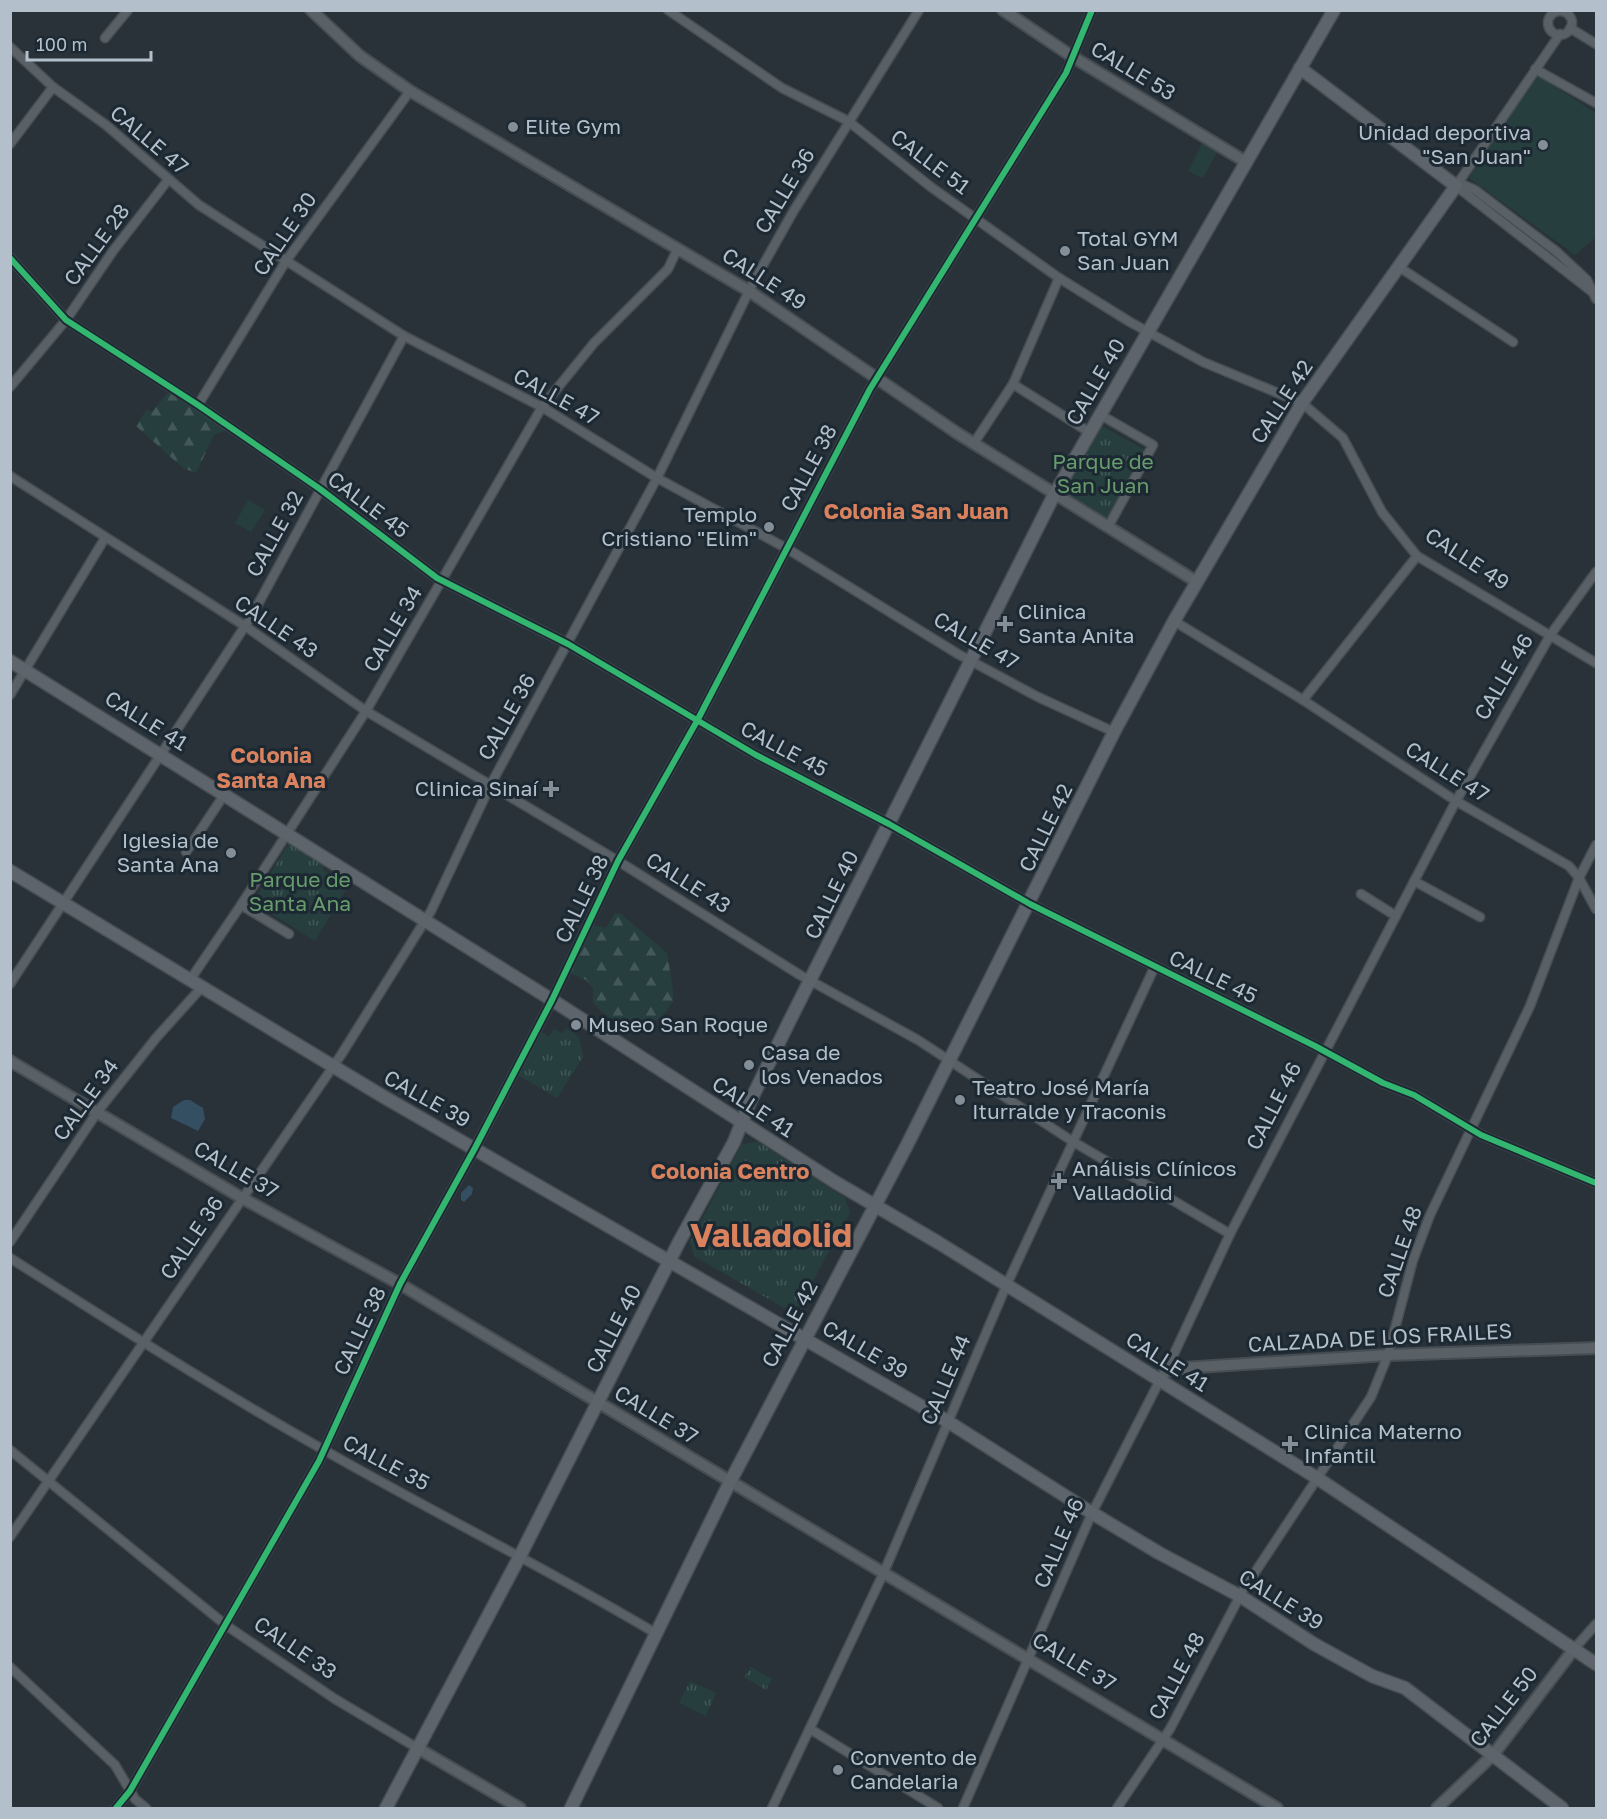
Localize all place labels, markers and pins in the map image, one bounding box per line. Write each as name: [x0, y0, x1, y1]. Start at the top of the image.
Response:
place label: Elite Gym: [525, 113, 621, 139]
place label: Unidad deportiva "San Juan": [1358, 119, 1531, 169]
marker: Elite Gym: [506, 120, 520, 134]
marker: Unidad deportiva "San Juan": [1536, 138, 1550, 152]
place label: Total GYM San Juan: [1077, 225, 1179, 275]
marker: Total GYM San Juan: [1058, 244, 1072, 258]
place label: Templo Cristiano "Elim": [601, 501, 757, 551]
marker: Templo Cristiano "Elim": [762, 520, 776, 534]
place label: Clinica Santa Anita: [1018, 598, 1134, 648]
marker: Clinica Santa Anita: [996, 615, 1014, 633]
place label: Clinica Sinaí: [415, 775, 539, 801]
marker: Clinica Sinaí: [542, 780, 560, 798]
place label: Iglesia de Santa Ana: [117, 827, 219, 877]
marker: Iglesia de Santa Ana: [224, 846, 238, 860]
place label: Museo San Roque: [588, 1011, 768, 1037]
marker: Museo San Roque: [569, 1018, 583, 1032]
place label: Casa de los Venados: [761, 1039, 883, 1089]
marker: Casa de los Venados: [742, 1058, 756, 1072]
place label: Teatro José María Iturralde y Traconis: [972, 1074, 1166, 1124]
marker: Teatro José María Iturralde y Traconis: [953, 1093, 967, 1107]
place label: Análisis Clínicos Valladolid: [1072, 1155, 1237, 1205]
marker: Análisis Clínicos Valladolid: [1050, 1172, 1068, 1190]
place label: Clinica Materno Infantil: [1304, 1418, 1462, 1468]
marker: Clinica Materno Infantil: [1281, 1435, 1299, 1453]
place label: Convento de Candelaria: [850, 1744, 977, 1794]
marker: Convento de Candelaria: [831, 1763, 845, 1777]

